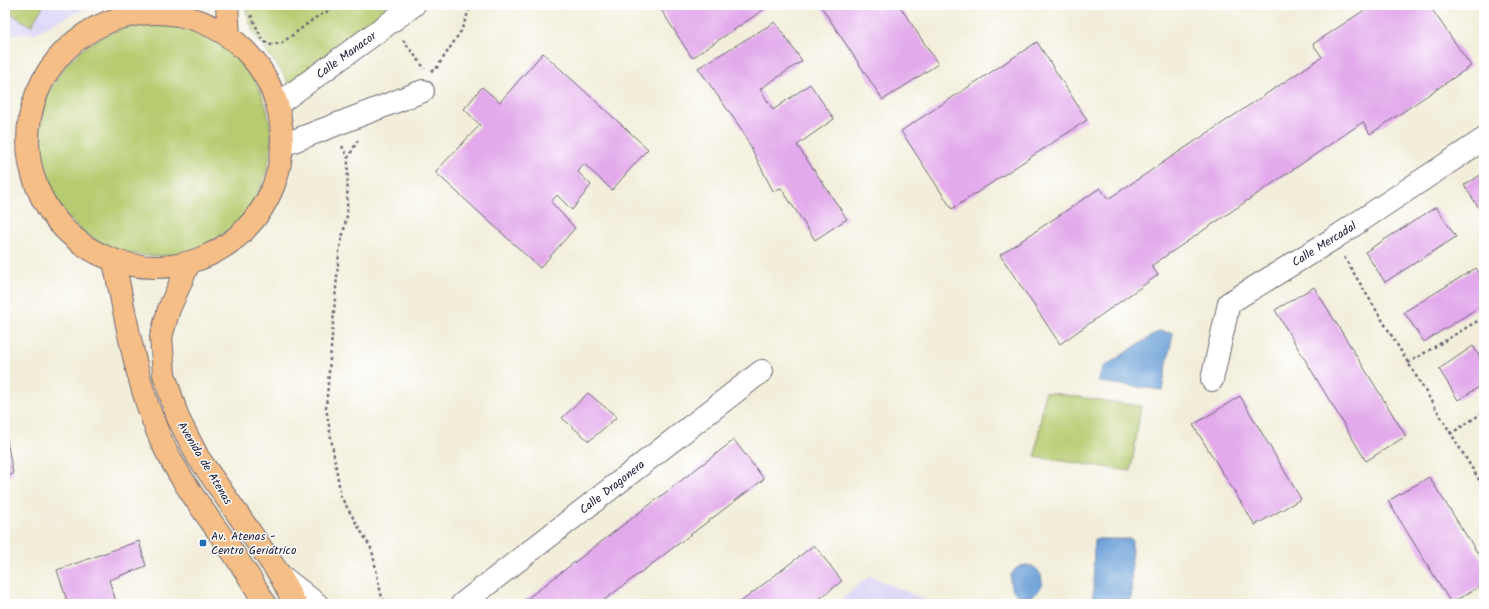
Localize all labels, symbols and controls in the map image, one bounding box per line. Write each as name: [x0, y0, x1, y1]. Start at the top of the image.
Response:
street label: Calle Manacor: [312, 26, 381, 84]
street label: Calle Mercadal: [1288, 217, 1360, 272]
street label: Avenida de Atenas: [172, 418, 237, 508]
street label: Calle Dragonera: [575, 455, 649, 519]
place label: Av. Atenas - Centro Geriátrico: [211, 527, 296, 560]
marker: Av. Atenas - Centro Geriátrico: [198, 538, 208, 548]

